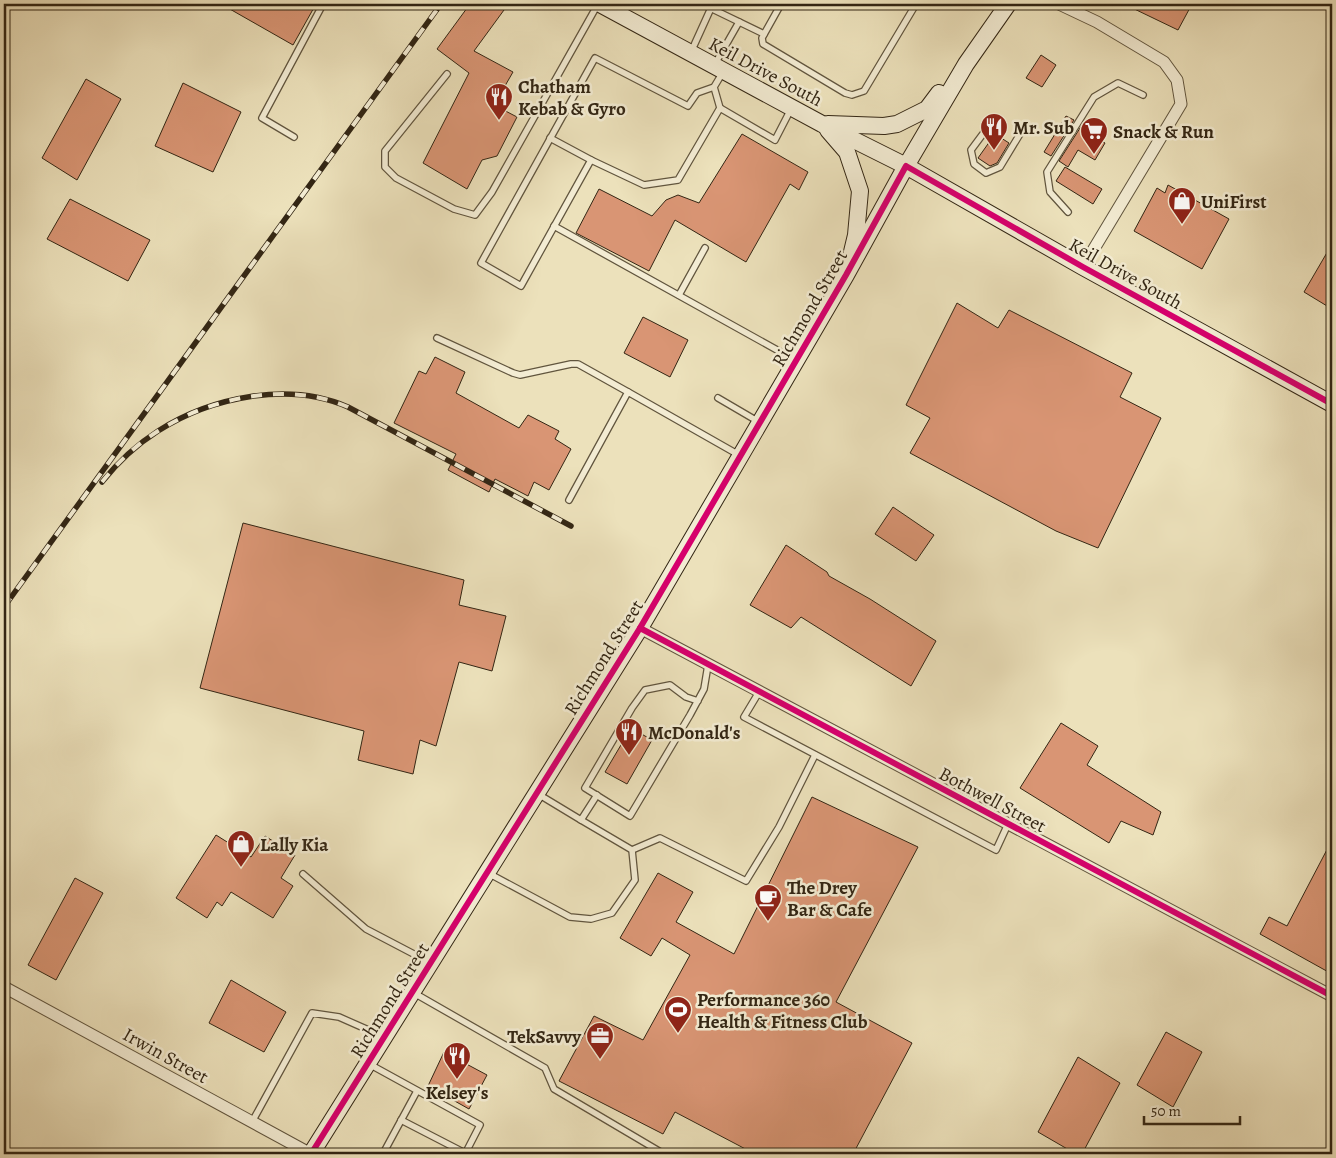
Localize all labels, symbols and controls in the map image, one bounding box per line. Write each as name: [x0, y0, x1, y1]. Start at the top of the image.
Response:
street label: Keil Drive South: [704, 31, 827, 113]
place label: Chatham Kebab & Gyro: [518, 74, 626, 122]
restaurant icon: Chatham Kebab & Gyro: [484, 82, 514, 121]
restaurant icon: Mr. Sub: [979, 112, 1009, 151]
place label: Mr. Sub: [1013, 115, 1074, 141]
supermarket icon: Snack & Run: [1079, 116, 1109, 155]
place label: Snack & Run: [1113, 119, 1214, 145]
shop icon: UniFirst: [1167, 186, 1197, 225]
place label: UniFirst: [1201, 189, 1267, 215]
street label: Keil Drive South: [1064, 232, 1187, 316]
street label: Richmond Street: [766, 245, 854, 372]
street label: Richmond Street: [558, 595, 650, 720]
restaurant icon: McDonald's: [614, 717, 644, 756]
place label: McDonald's: [648, 720, 741, 746]
street label: Bothwell Street: [934, 761, 1051, 839]
shop icon: Lally Kia: [226, 829, 256, 868]
place label: Lally Kia: [260, 832, 329, 858]
place label: The Drey Bar & Cafe: [787, 875, 872, 923]
cafe icon: The Drey Bar & Cafe: [753, 883, 783, 922]
street label: Richmond Street: [344, 938, 436, 1063]
place label: Performance 360 Health & Fitness Club: [697, 987, 868, 1035]
sports icon: Performance 360 Health & Fitness Club: [663, 995, 693, 1034]
office icon: TekSavvy: [585, 1021, 615, 1060]
street label: Irwin Street: [118, 1022, 213, 1090]
place label: TekSavvy: [507, 1024, 582, 1050]
restaurant icon: Kelsey's: [442, 1041, 472, 1080]
place label: Kelsey's: [426, 1080, 489, 1106]
scale bar: [1144, 1093, 1240, 1125]
text: 50 m: [1151, 1101, 1181, 1121]

